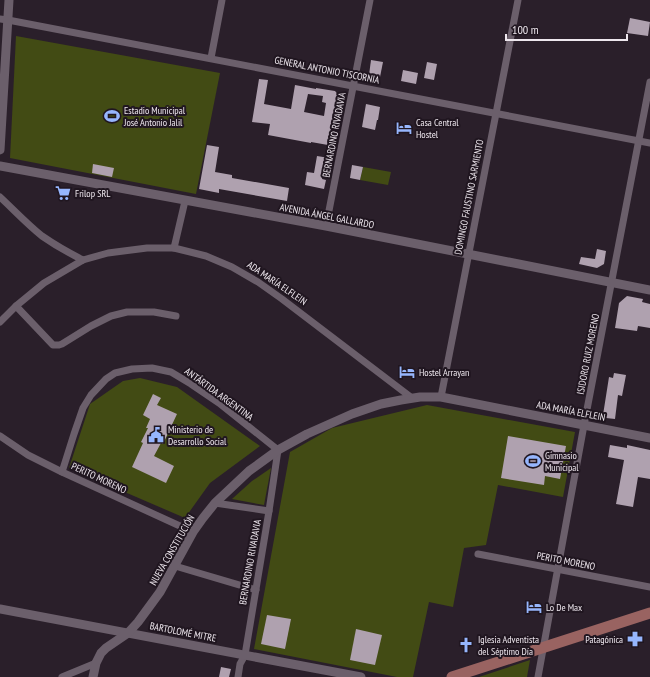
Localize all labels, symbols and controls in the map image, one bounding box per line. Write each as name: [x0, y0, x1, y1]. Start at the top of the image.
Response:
scale bar: [506, 16, 627, 42]
text: 100 m: [512, 22, 539, 37]
street label: GENERAL ANTONIO TISCORNIA: [273, 53, 381, 87]
street label: BERNARDINO RIVADAVIA: [319, 91, 349, 179]
place label: Estadio Municipal José Antonio Jalil: [123, 104, 186, 129]
sports icon: Estadio Municipal José Antonio Jalil: [103, 107, 121, 125]
place label: Casa Central Hostel: [416, 116, 459, 141]
hotel icon: Casa Central Hostel: [395, 119, 413, 137]
street label: DOMINGO FAUSTINO SARMIENTO: [451, 138, 487, 256]
supermarket icon: Frilop SRL: [54, 184, 72, 202]
place label: Frilop SRL: [75, 187, 111, 200]
street label: AVENIDA ÁNGEL GALLARDO: [279, 200, 376, 232]
street label: ADA MARÍA ELFLEIN: [244, 258, 310, 308]
street label: ISIDORO RUIZ MORENO: [574, 312, 602, 396]
hotel icon: Hostel Arrayan: [398, 363, 416, 381]
street label: ANTÁRTIDA ARGENTINA: [182, 365, 256, 423]
place label: Hostel Arrayan: [419, 366, 469, 379]
street label: ADA MARÍA ELFLEIN: [536, 398, 606, 424]
place label: Ministerio de Desarrollo Social: [168, 423, 227, 448]
public building icon: Ministerio de Desarrollo Social: [147, 426, 165, 444]
place label: Gimnasio Municipal: [545, 449, 579, 474]
sports icon: Gimnasio Municipal: [524, 452, 542, 470]
street label: PERITO MORENO: [69, 460, 129, 497]
street label: NUEVA CONSTITUCIÓN: [147, 512, 197, 588]
street label: BERNARDINO RIVADAVIA: [236, 518, 264, 606]
street label: PERITO MORENO: [536, 549, 597, 573]
hotel icon: Lo De Max: [525, 598, 543, 616]
place label: Lo De Max: [546, 601, 582, 614]
street label: BARTOLOMÉ MITRE: [149, 619, 217, 645]
pharmacy icon: Patagónica: [626, 630, 644, 648]
place label: Iglesia Adventista del Séptimo Día: [478, 633, 539, 658]
place label: Patagónica: [585, 633, 623, 646]
church icon: Iglesia Adventista del Séptimo Día: [457, 636, 475, 654]

